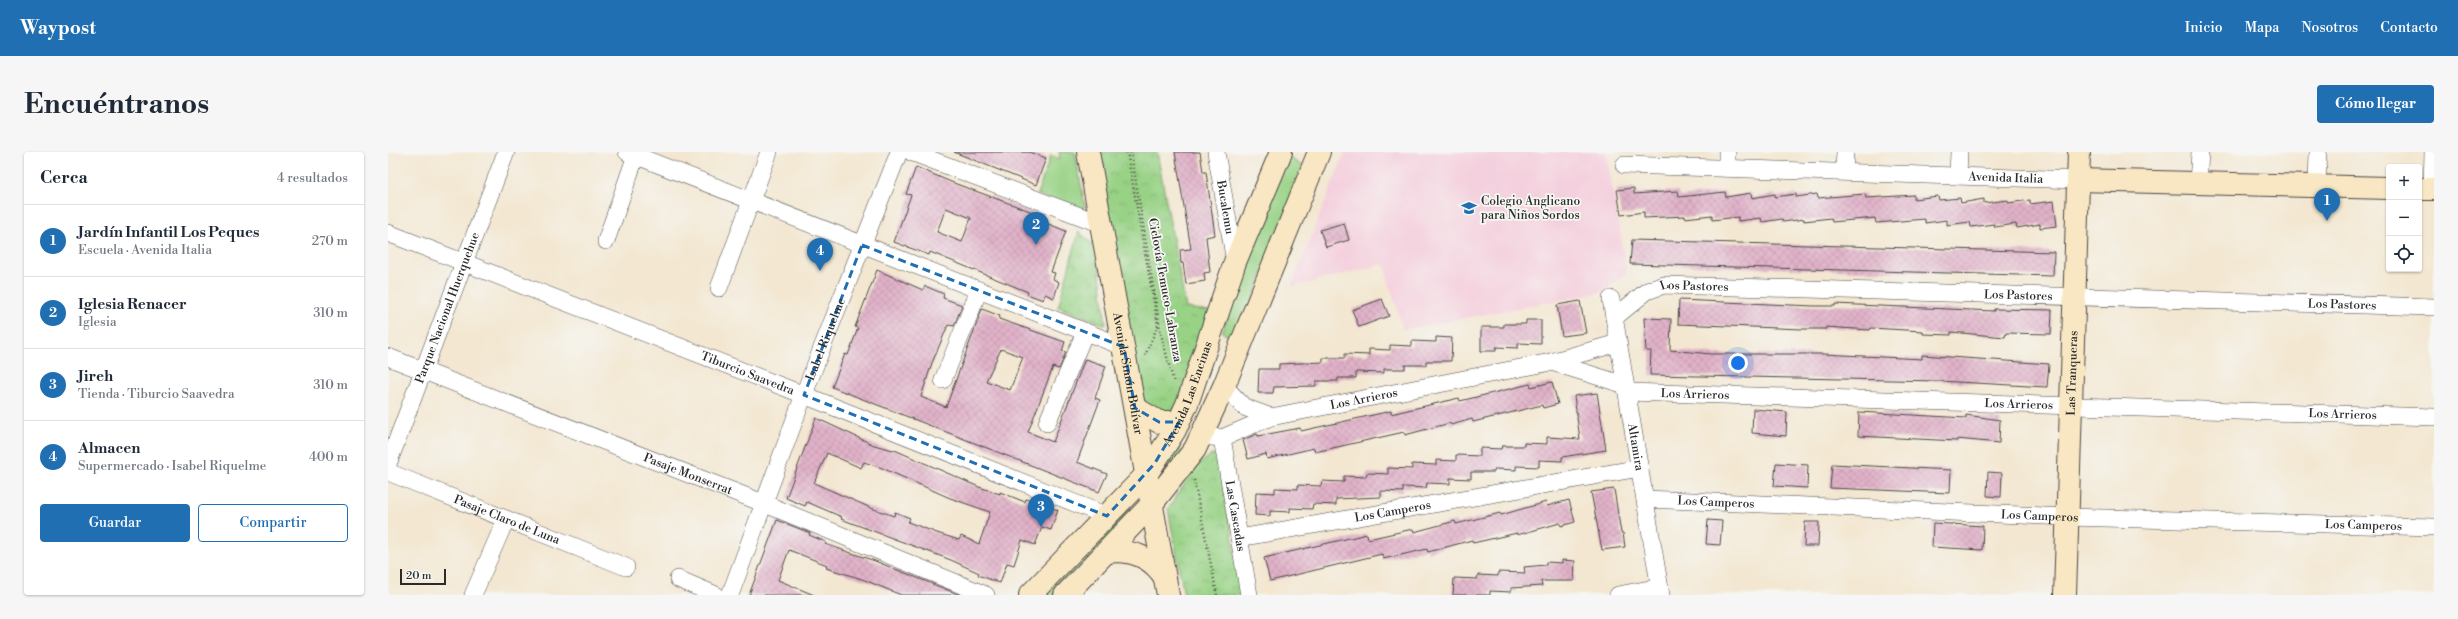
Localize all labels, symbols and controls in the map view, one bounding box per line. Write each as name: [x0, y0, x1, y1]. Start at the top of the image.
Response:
text: Waypost: [20, 16, 96, 40]
text: Inicio: [2185, 19, 2223, 37]
text: Mapa: [2245, 19, 2279, 37]
text: Nosotros: [2301, 19, 2358, 37]
text: Contacto: [2380, 19, 2438, 37]
button: Cómo llegar: [2317, 85, 2434, 123]
text: Encuéntranos: [24, 87, 209, 122]
map controls: [2386, 164, 2422, 272]
button: +: [2386, 164, 2422, 200]
text: Cerca: [40, 167, 88, 189]
street label: Avenida Italia: [1967, 169, 2044, 186]
text: 4 resultados: [277, 170, 348, 186]
street label: Bucalemu: [1213, 178, 1238, 235]
pin: 1: [2314, 188, 2340, 221]
place label: Colegio Anglicano para Niños Sordos: [1481, 194, 1580, 223]
school or university icon: Colegio Anglicano para Niños Sordos: [1460, 199, 1478, 217]
button: −: [2386, 200, 2422, 236]
pin: 2: [1023, 212, 1049, 245]
street label: Ciclovía Temuco-Labranza: [1145, 217, 1185, 364]
text: Jardín Infantil Los Peques: [78, 223, 260, 242]
street label: Parque Nacional Huerquehue: [412, 230, 482, 386]
text: 1: [50, 233, 56, 249]
text: 270 m: [312, 233, 348, 249]
button: locate: [2386, 236, 2422, 272]
pin: 4: [807, 238, 833, 271]
text: Escuela · Avenida Italia: [78, 242, 212, 258]
street label: Los Pastores: [1658, 277, 1729, 294]
street label: Los Pastores: [1984, 287, 2053, 304]
text: Iglesia Renacer: [78, 295, 187, 314]
street label: Isabel Riquelme: [802, 296, 848, 383]
street label: Los Pastores: [2307, 296, 2377, 313]
text: 2: [49, 305, 57, 321]
text: 310 m: [313, 305, 348, 321]
street label: Avenida Simón Bolívar: [1109, 310, 1146, 436]
text: Iglesia: [78, 314, 117, 330]
street label: Las Tranqueras: [2063, 330, 2081, 416]
street label: Avenida Las Encinas: [1159, 339, 1215, 449]
street label: Tiburcio Saavedra: [699, 348, 797, 398]
your location: [1728, 353, 1748, 373]
text: Jireh: [78, 367, 113, 386]
text: 3: [49, 377, 57, 393]
text: 310 m: [313, 377, 348, 393]
street label: Los Arrieros: [1329, 385, 1399, 413]
text: Tienda · Tiburcio Saavedra: [78, 386, 234, 402]
street label: Los Arrieros: [1660, 386, 1730, 403]
street label: Los Arrieros: [1984, 396, 2053, 413]
street label: Los Arrieros: [2308, 406, 2377, 423]
street label: Altamira: [1624, 421, 1648, 473]
text: Almacen: [78, 439, 141, 458]
text: 4: [49, 449, 57, 465]
text: 400 m: [309, 449, 348, 465]
street label: Pasaje Monserrat: [641, 450, 735, 498]
text: Supermercado · Isabel Riquelme: [78, 458, 266, 474]
street label: Las Cascadas: [1222, 479, 1249, 552]
street label: Pasaje Claro de Luna: [452, 492, 563, 548]
street label: Los Camperos: [1677, 493, 1755, 511]
pin: 3: [1028, 494, 1054, 527]
street label: Los Camperos: [1353, 497, 1432, 525]
button: Guardar: [40, 504, 190, 542]
button: Compartir: [198, 504, 348, 542]
street label: Los Camperos: [2001, 507, 2078, 525]
street label: Los Camperos: [2325, 517, 2402, 534]
scale bar: [400, 567, 446, 586]
text: 20 m: [406, 569, 431, 583]

